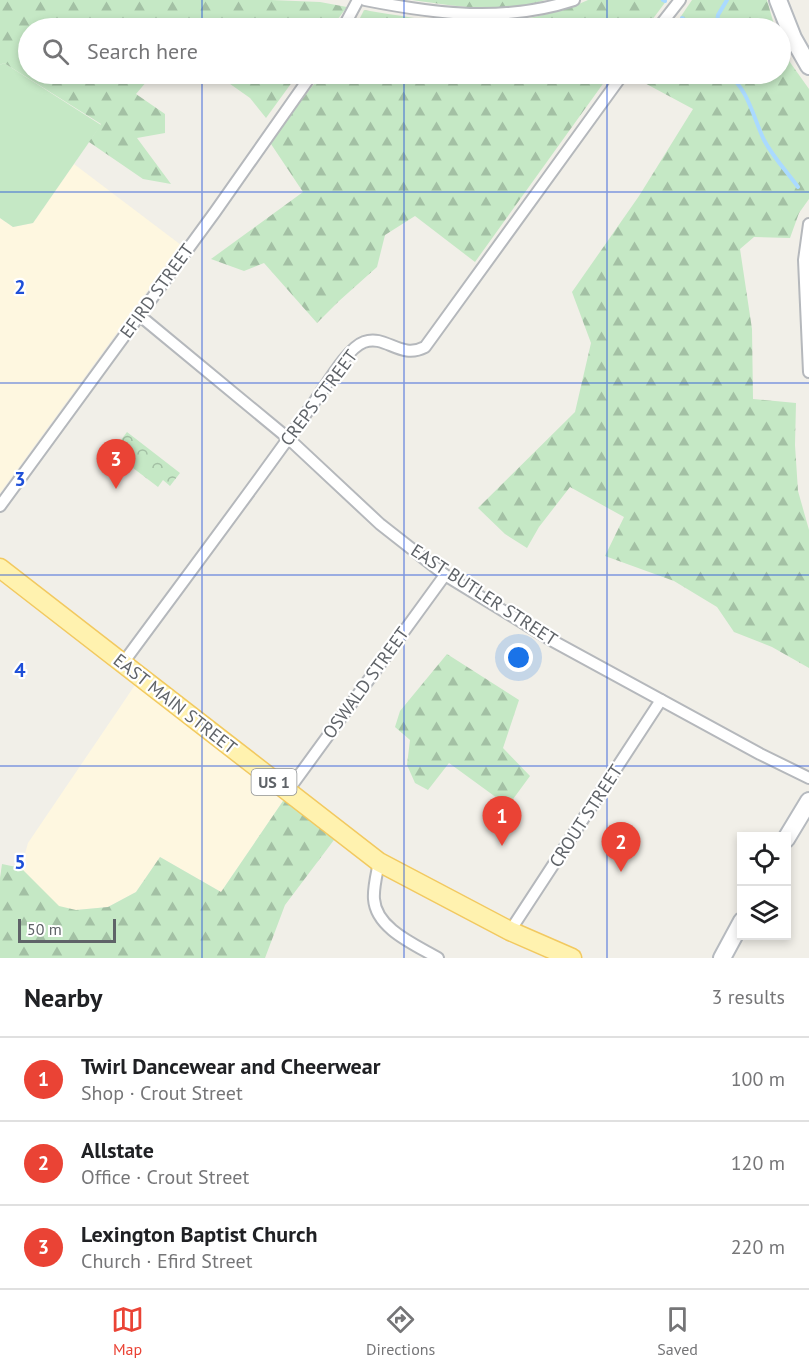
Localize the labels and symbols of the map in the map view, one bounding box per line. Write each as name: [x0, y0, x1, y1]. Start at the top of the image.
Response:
street label: EFIRD STREET: [115, 239, 199, 342]
text: 2: [14, 274, 26, 300]
street label: CREPS STREET: [275, 345, 362, 450]
pin: 3: [96, 440, 136, 489]
text: 3: [14, 466, 26, 492]
street label: EAST BUTLER STREET: [407, 539, 562, 651]
street label: OSWALD STREET: [317, 622, 414, 743]
your location: [504, 643, 533, 672]
street label: EAST MAIN STREET: [109, 648, 242, 759]
text: 4: [14, 657, 26, 683]
street label: CROUT STREET: [544, 760, 627, 871]
road number: US 1: [252, 769, 296, 795]
pin: 1: [482, 796, 522, 846]
pin: 2: [602, 822, 640, 872]
text: 5: [14, 849, 26, 875]
scale bar: [18, 916, 116, 944]

